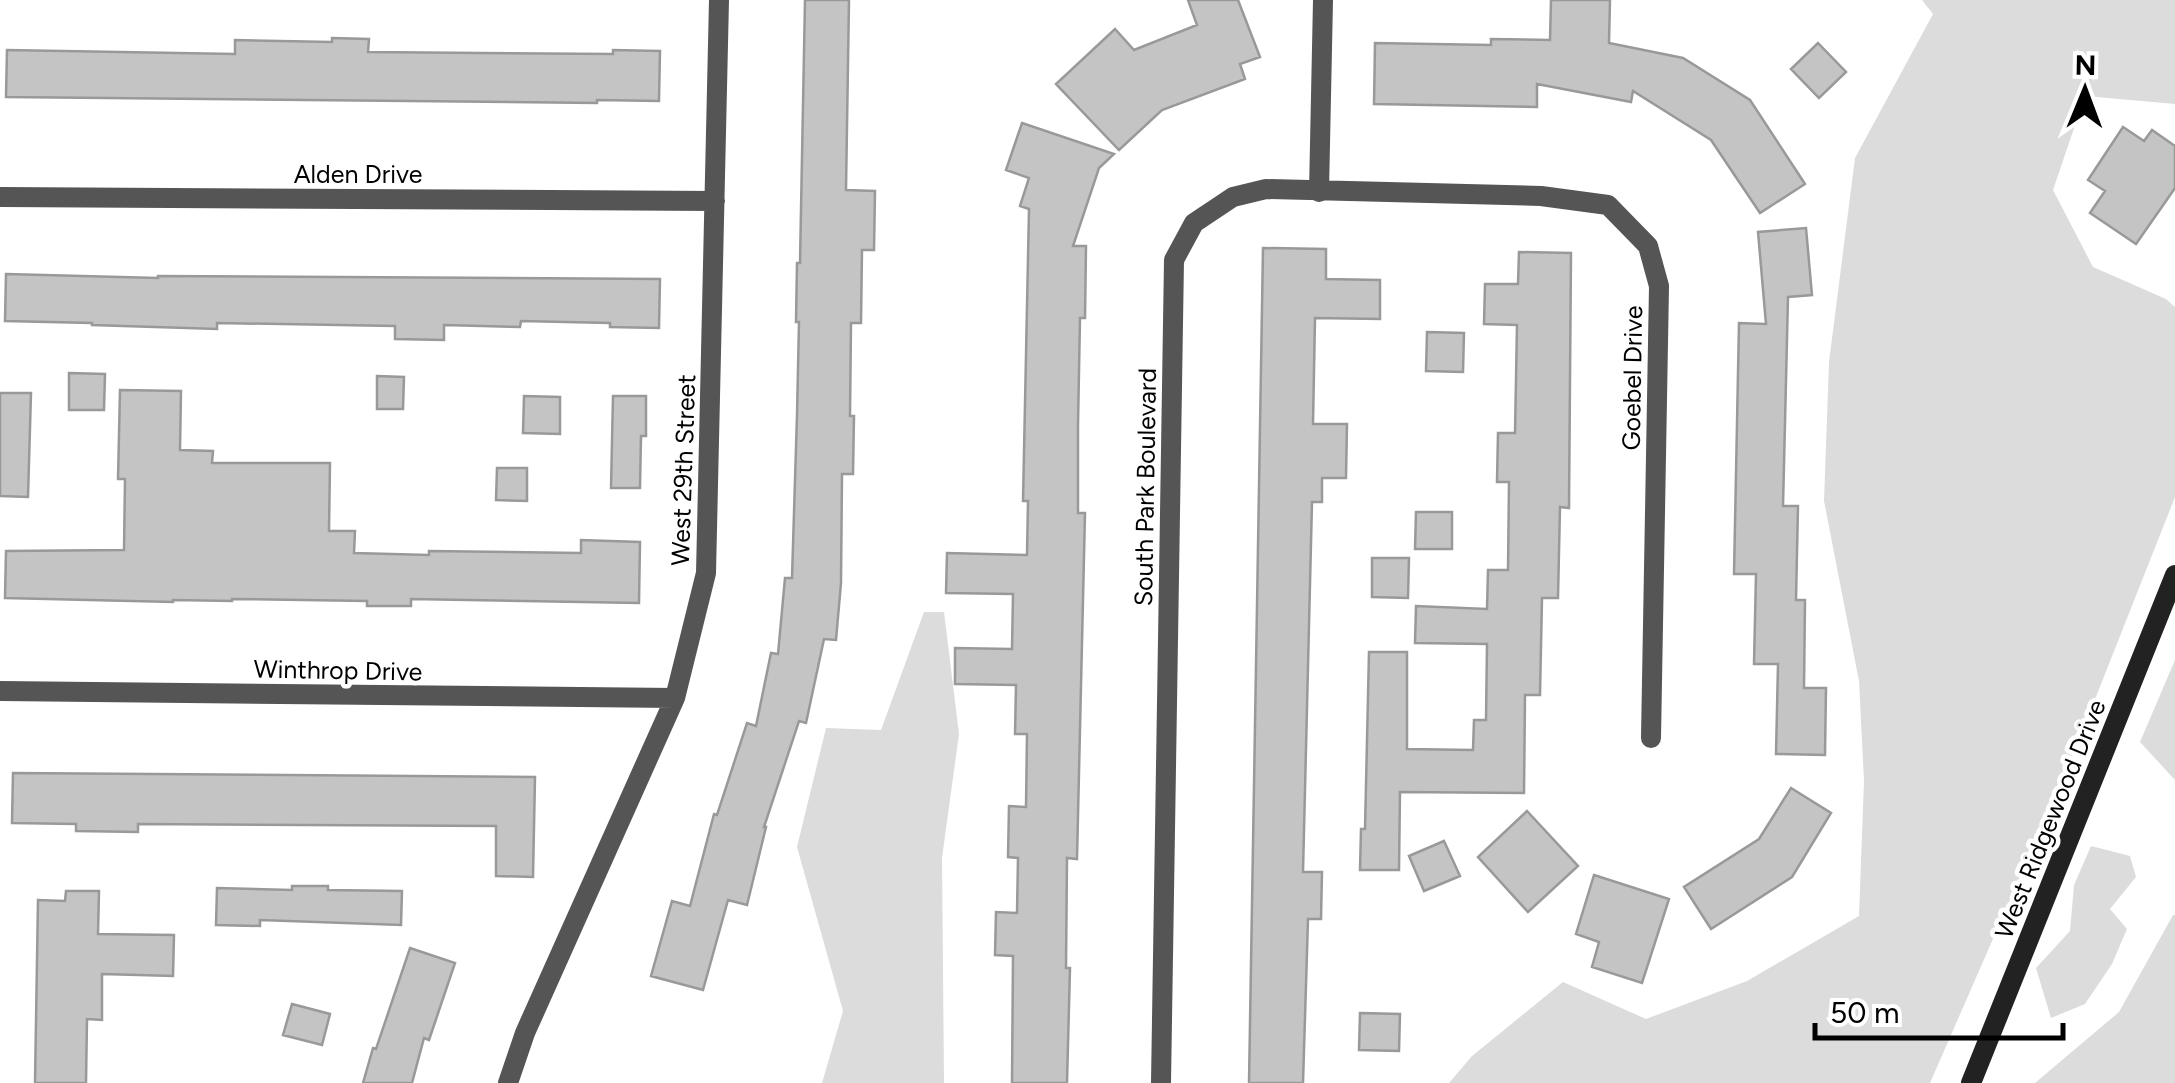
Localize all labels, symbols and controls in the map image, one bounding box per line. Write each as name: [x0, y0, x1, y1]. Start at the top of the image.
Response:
north arrow: [2035, 40, 2135, 140]
text: N: [2074, 48, 2097, 82]
street label: Alden Drive: [294, 159, 422, 189]
street label: Goebel Drive: [1616, 305, 1648, 451]
street label: South Park Boulevard: [1128, 368, 1162, 606]
street label: West 29th Street: [665, 374, 701, 566]
street label: Winthrop Drive: [253, 654, 423, 686]
street label: West Ridgewood Drive: [1988, 695, 2112, 943]
scale bar: [1815, 978, 2062, 1040]
text: 50 m: [1830, 994, 1899, 1031]

